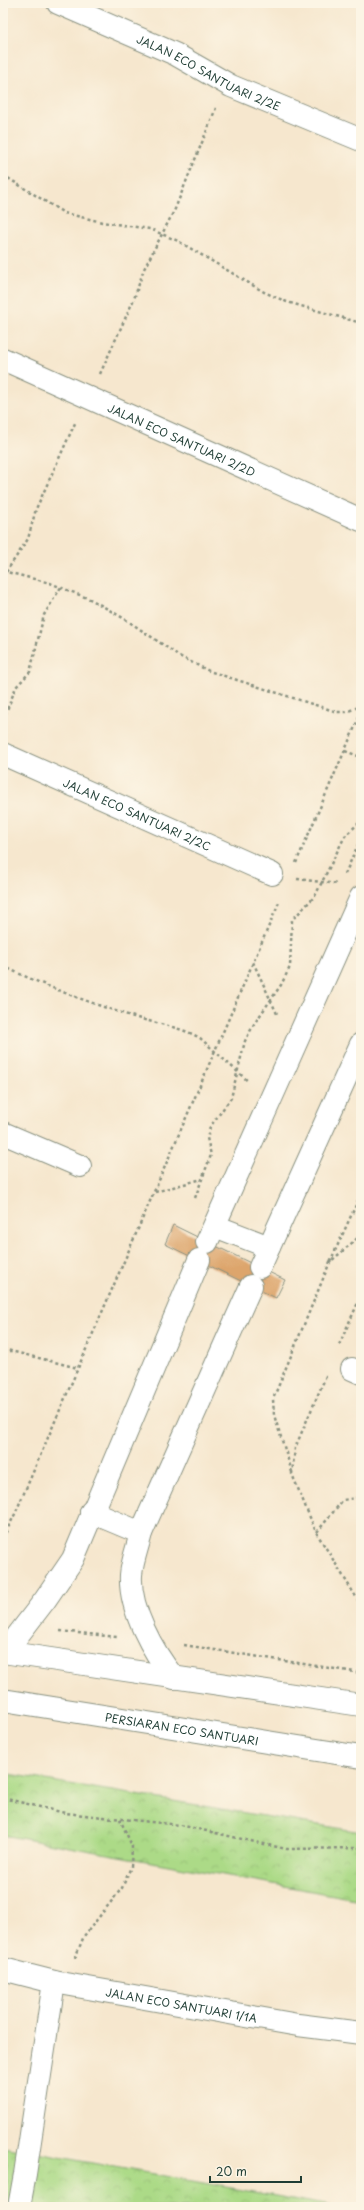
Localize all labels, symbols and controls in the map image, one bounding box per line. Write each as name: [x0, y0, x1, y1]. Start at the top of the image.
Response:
street label: JALAN ECO SANTUARI 2/2E: [134, 30, 283, 114]
street label: JALAN ECO SANTUARI 2/2D: [105, 399, 258, 480]
street label: JALAN ECO SANTUARI 2/2C: [61, 774, 214, 854]
street label: PERSIARAN ECO SANTUARI: [104, 1708, 260, 1749]
street label: JALAN ECO SANTUARI 1/1A: [104, 1983, 258, 2026]
scale bar: [210, 2158, 301, 2184]
text: 20 m: [216, 2162, 247, 2180]

